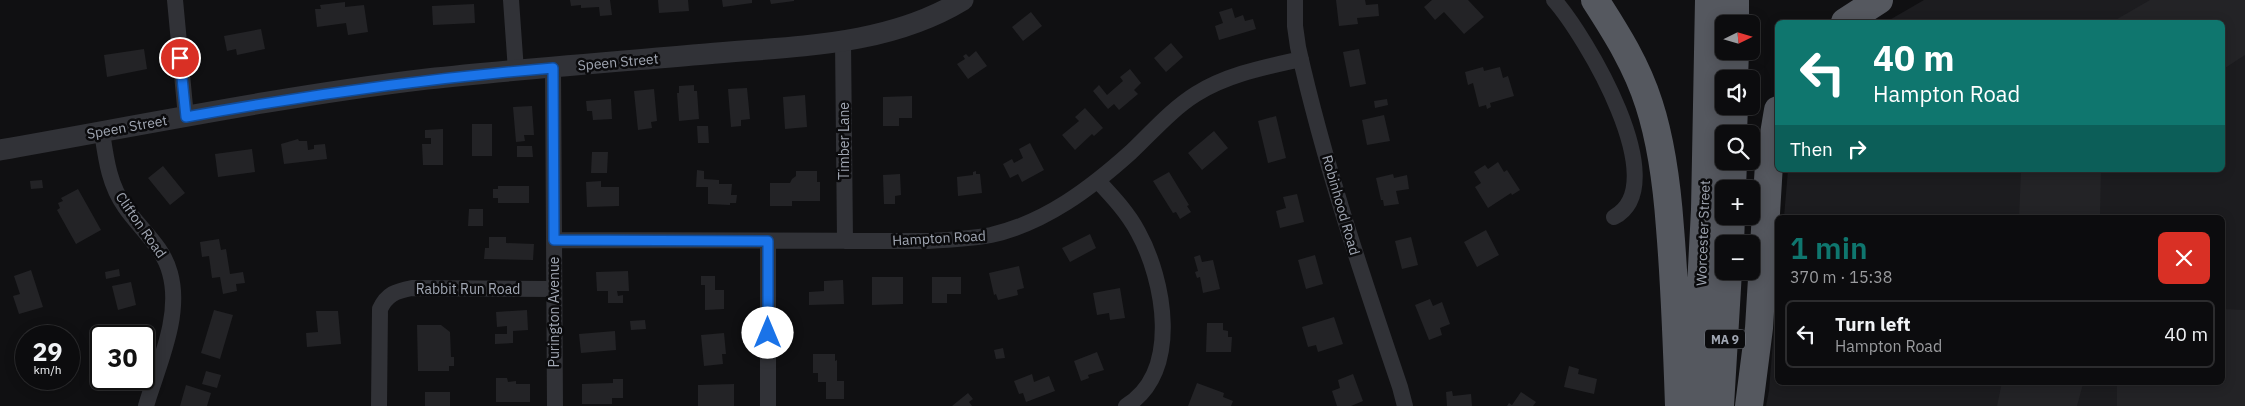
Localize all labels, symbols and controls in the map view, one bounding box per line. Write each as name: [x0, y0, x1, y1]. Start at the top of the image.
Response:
north arrow: [1715, 15, 1760, 60]
map controls: [1715, 15, 1760, 280]
text: 40 m: [1873, 35, 1955, 81]
pin: [159, 37, 201, 79]
icon: left: [1790, 40, 1855, 105]
icon: arrive: [166, 44, 194, 72]
street label: Speen Street: [577, 49, 659, 75]
button: sound: [1715, 70, 1760, 115]
text: Hampton Road: [1873, 79, 2020, 108]
street label: Timber Lane: [835, 102, 853, 180]
street label: Speen Street: [85, 111, 169, 143]
button: search: [1715, 125, 1760, 170]
icon: right: [1843, 135, 1871, 163]
text: Then: [1790, 137, 1833, 161]
street label: Robinhood Road: [1318, 153, 1364, 257]
street label: Worcester Street: [1692, 180, 1714, 286]
button: +: [1715, 180, 1760, 225]
street label: Clifton Road: [112, 188, 170, 262]
street label: Hampton Road: [892, 227, 986, 249]
text: 1 min: [1790, 228, 1868, 267]
button: close: [2158, 232, 2210, 284]
button: −: [1715, 235, 1760, 280]
street label: Purington Avenue: [545, 256, 563, 368]
text: 370 m · 15:38: [1790, 267, 1892, 287]
street label: Rabbit Run Road: [416, 280, 520, 298]
position arrow: [741, 306, 793, 358]
text: Turn left: [1835, 312, 1911, 336]
icon: left: [1792, 320, 1820, 348]
text: 40 m: [2164, 322, 2208, 346]
speed limit sign: 30: [90, 325, 155, 390]
road number: MA 9: [1705, 329, 1745, 348]
text: 29: [32, 335, 63, 368]
text: Hampton Road: [1835, 336, 1942, 356]
text: km/h: [33, 362, 62, 377]

